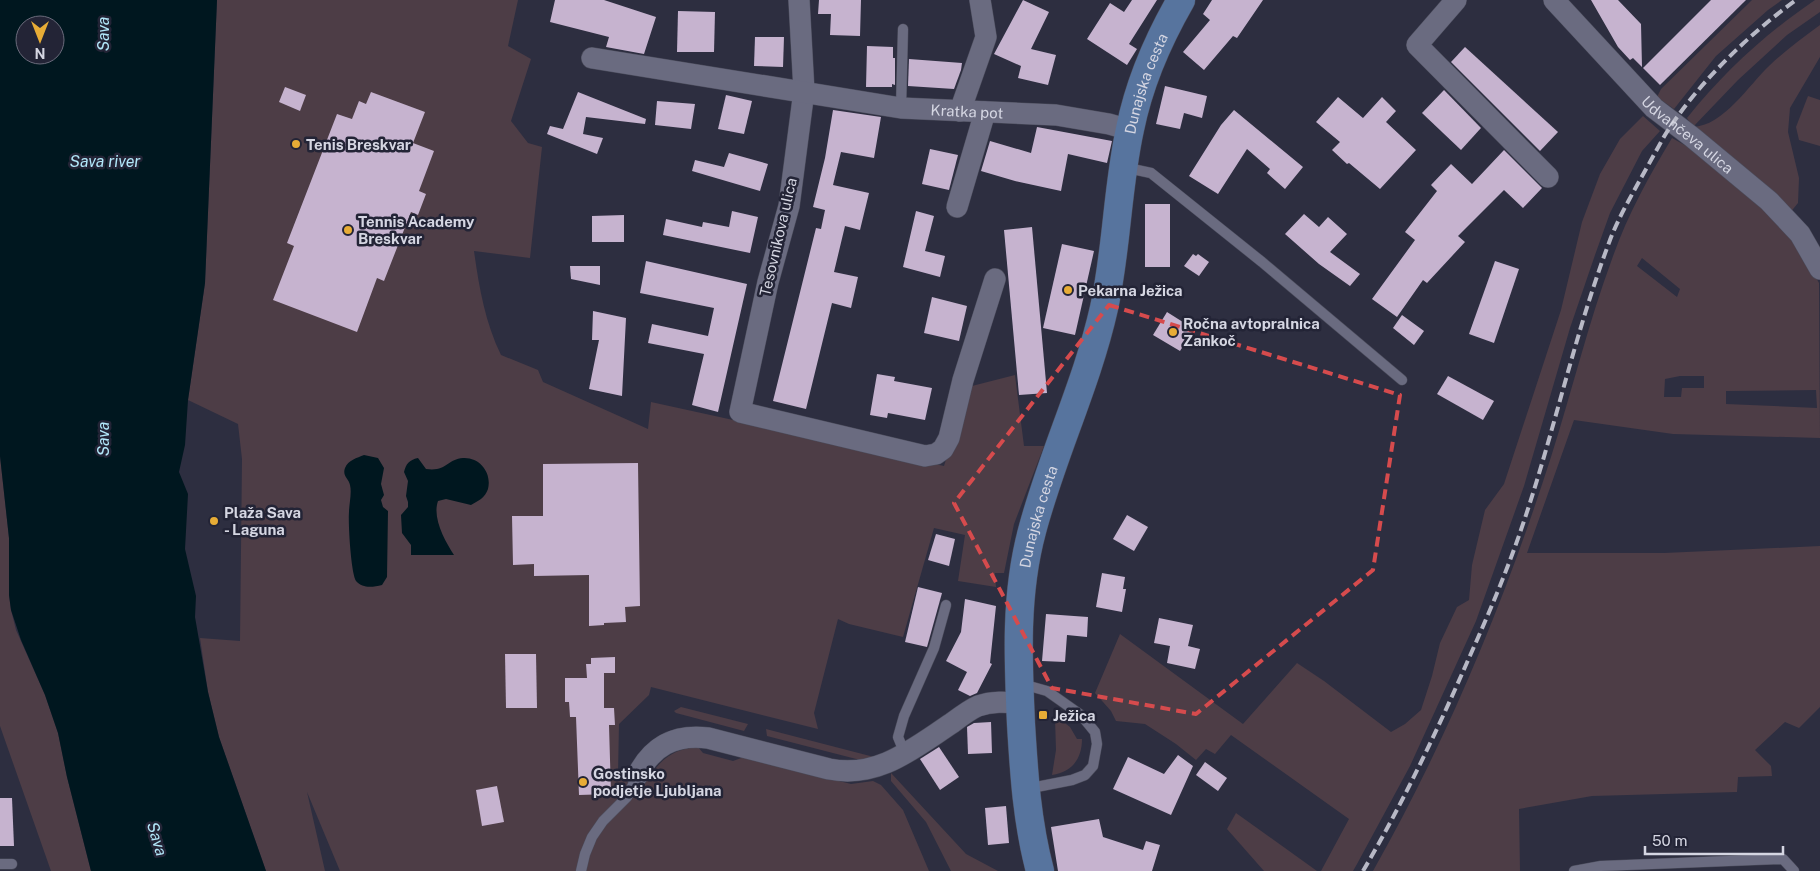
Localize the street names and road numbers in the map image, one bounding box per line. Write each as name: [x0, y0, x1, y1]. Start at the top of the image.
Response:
street label: Dunajska cesta: [1121, 30, 1171, 135]
street label: Udvančeva ulica: [1638, 92, 1737, 176]
street label: Kratka pot: [930, 101, 1004, 121]
street label: Tesovnikova ulica: [756, 176, 800, 298]
street label: Dunajska cesta: [1016, 463, 1060, 569]

